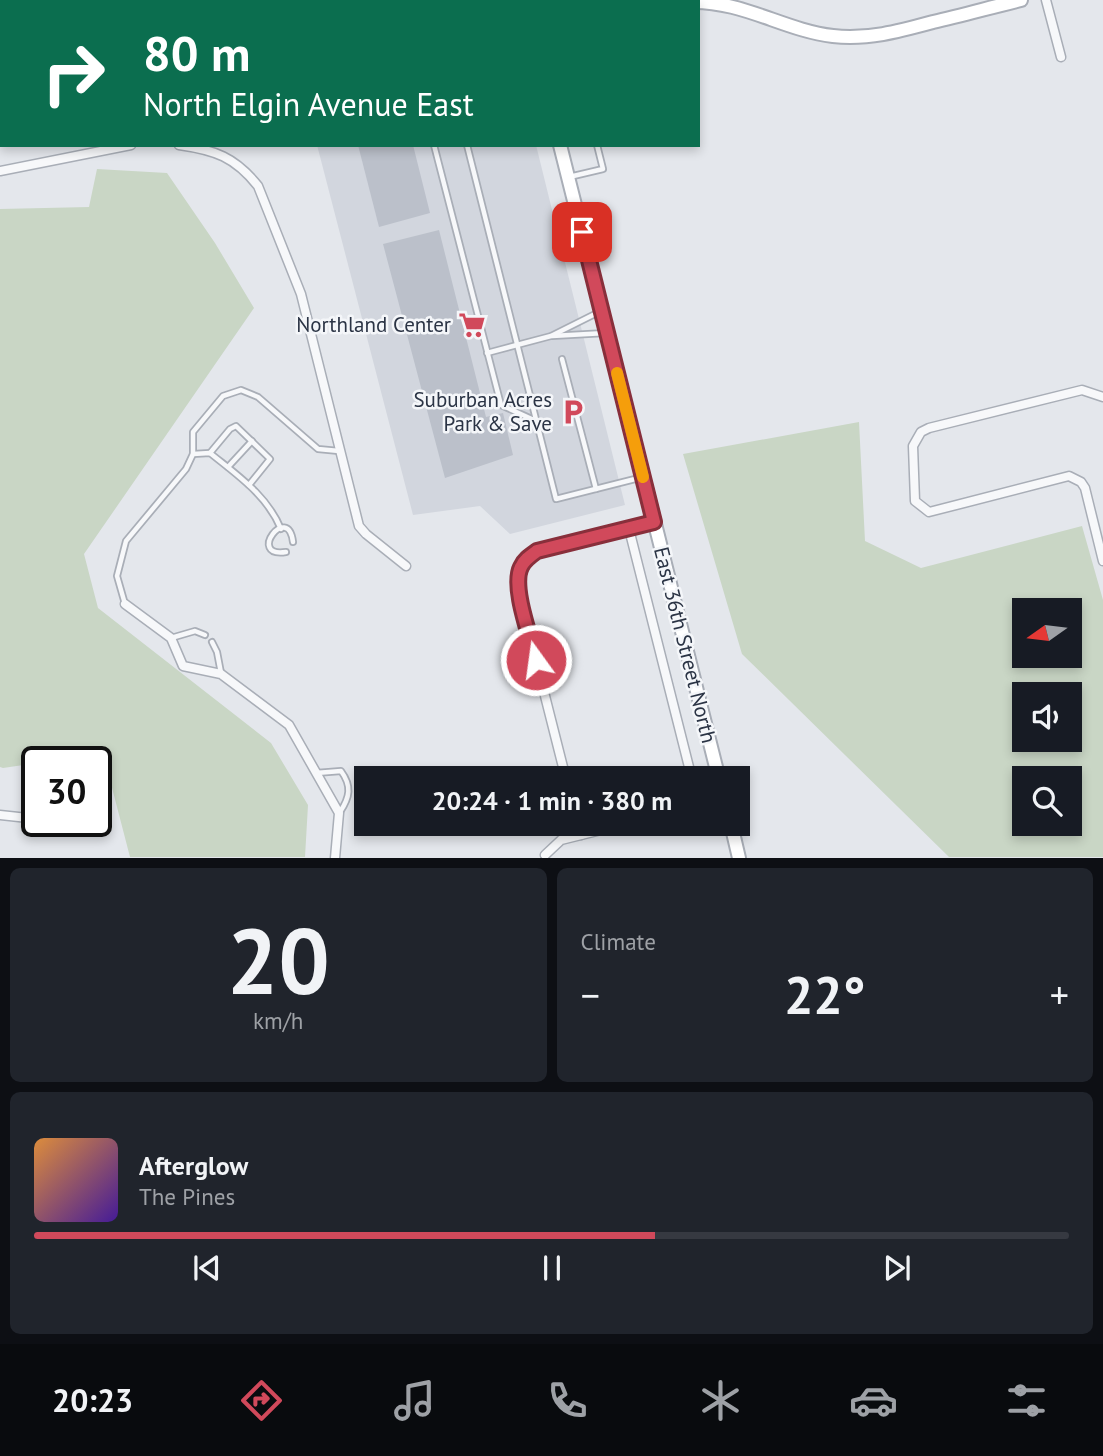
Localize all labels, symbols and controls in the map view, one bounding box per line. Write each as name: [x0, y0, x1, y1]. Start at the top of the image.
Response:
text: 80 m: [143, 21, 250, 85]
icon: right: [28, 28, 119, 119]
text: North Elgin Avenue East: [143, 83, 474, 125]
pin: [552, 202, 612, 262]
icon: arrive: [563, 213, 601, 251]
supermarket icon: Northland Center: [457, 310, 487, 340]
place label: Northland Center: [296, 311, 451, 338]
place label: Suburban Acres Park & Save: [413, 386, 552, 437]
parking icon: Suburban Acres Park & Save: [558, 397, 588, 427]
street label: East 36th Street North: [648, 544, 723, 746]
north arrow: [1012, 598, 1082, 668]
map controls: [1012, 598, 1082, 836]
position arrow: [499, 623, 573, 697]
button: sound: [1012, 682, 1082, 752]
speed limit sign: 30: [21, 746, 112, 837]
button: search: [1012, 766, 1082, 836]
text: 20:24 · 1 min · 380 m: [432, 784, 672, 817]
text: 20: [227, 901, 330, 1019]
text: Climate: [581, 927, 656, 956]
text: 22°: [784, 961, 866, 1028]
text: −: [581, 970, 600, 1019]
text: +: [1050, 970, 1069, 1019]
text: km/h: [253, 1006, 303, 1035]
text: Afterglow: [139, 1149, 248, 1182]
text: The Pines: [139, 1182, 235, 1211]
icon: previous: [188, 1249, 226, 1287]
icon: pause: [533, 1249, 571, 1287]
icon: next: [878, 1249, 916, 1287]
icon: directions: [237, 1376, 286, 1425]
icon: music: [390, 1376, 439, 1425]
icon: phone: [543, 1376, 592, 1425]
icon: climate: [696, 1376, 745, 1425]
icon: car: [849, 1376, 898, 1425]
icon: filters: [1002, 1376, 1051, 1425]
text: 20:23: [52, 1379, 133, 1421]

